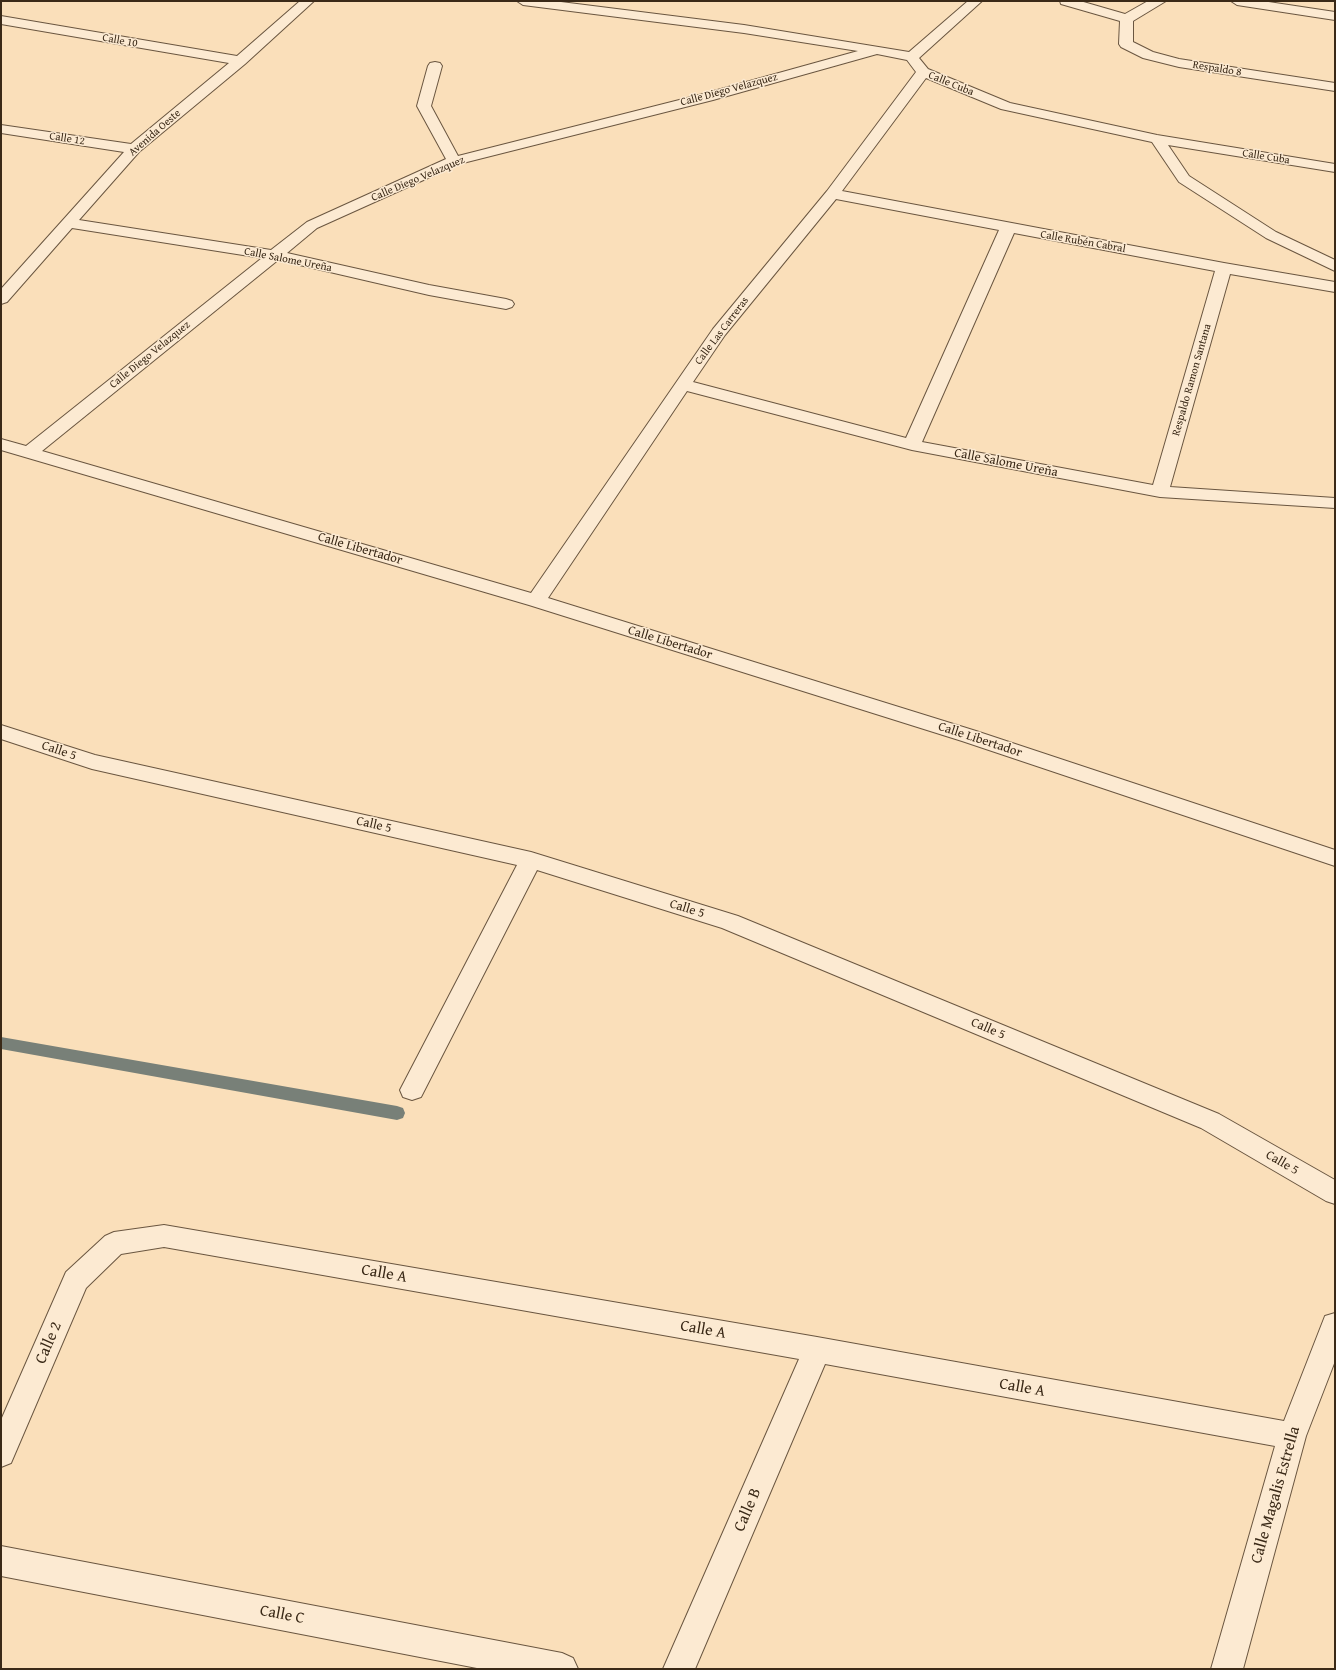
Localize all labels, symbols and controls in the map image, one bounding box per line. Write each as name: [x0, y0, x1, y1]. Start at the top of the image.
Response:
street label: Calle 10: [101, 31, 139, 51]
street label: Respaldo 8: [1192, 59, 1242, 79]
street label: Calle Cuba: [926, 69, 976, 99]
street label: Calle Diego Velazquez: [679, 71, 779, 109]
street label: Avenida Oeste: [126, 107, 184, 159]
street label: Calle 12: [48, 130, 86, 148]
street label: Calle Cuba: [1241, 147, 1291, 167]
street label: Calle Diego Velazquez: [369, 153, 467, 205]
street label: Calle Rubén Cabral: [1039, 228, 1127, 256]
street label: Calle Salome Ureña: [243, 245, 333, 275]
street label: Calle Las Carreras: [692, 294, 752, 368]
street label: Calle Diego Velazquez: [107, 318, 193, 392]
street label: Respaldo Ramon Santana: [1170, 322, 1214, 438]
street label: Calle Salome Ureña: [953, 445, 1059, 481]
street label: Calle Libertador: [316, 529, 404, 569]
street label: Calle Libertador: [626, 623, 714, 663]
street label: Calle Libertador: [936, 719, 1024, 761]
street label: Calle 5: [40, 738, 78, 764]
street label: Calle 5: [355, 813, 393, 837]
street label: Calle 5: [668, 896, 706, 922]
street label: Calle 5: [969, 1015, 1007, 1043]
street label: Calle 5: [1263, 1147, 1301, 1179]
street label: Calle A: [360, 1261, 408, 1287]
street label: Calle A: [679, 1317, 727, 1343]
street label: Calle 2: [32, 1319, 66, 1367]
street label: Calle A: [998, 1375, 1046, 1401]
street label: Calle Magalis Estrella: [1247, 1424, 1305, 1566]
street label: Calle B: [730, 1485, 766, 1535]
street label: Calle C: [258, 1601, 306, 1629]

